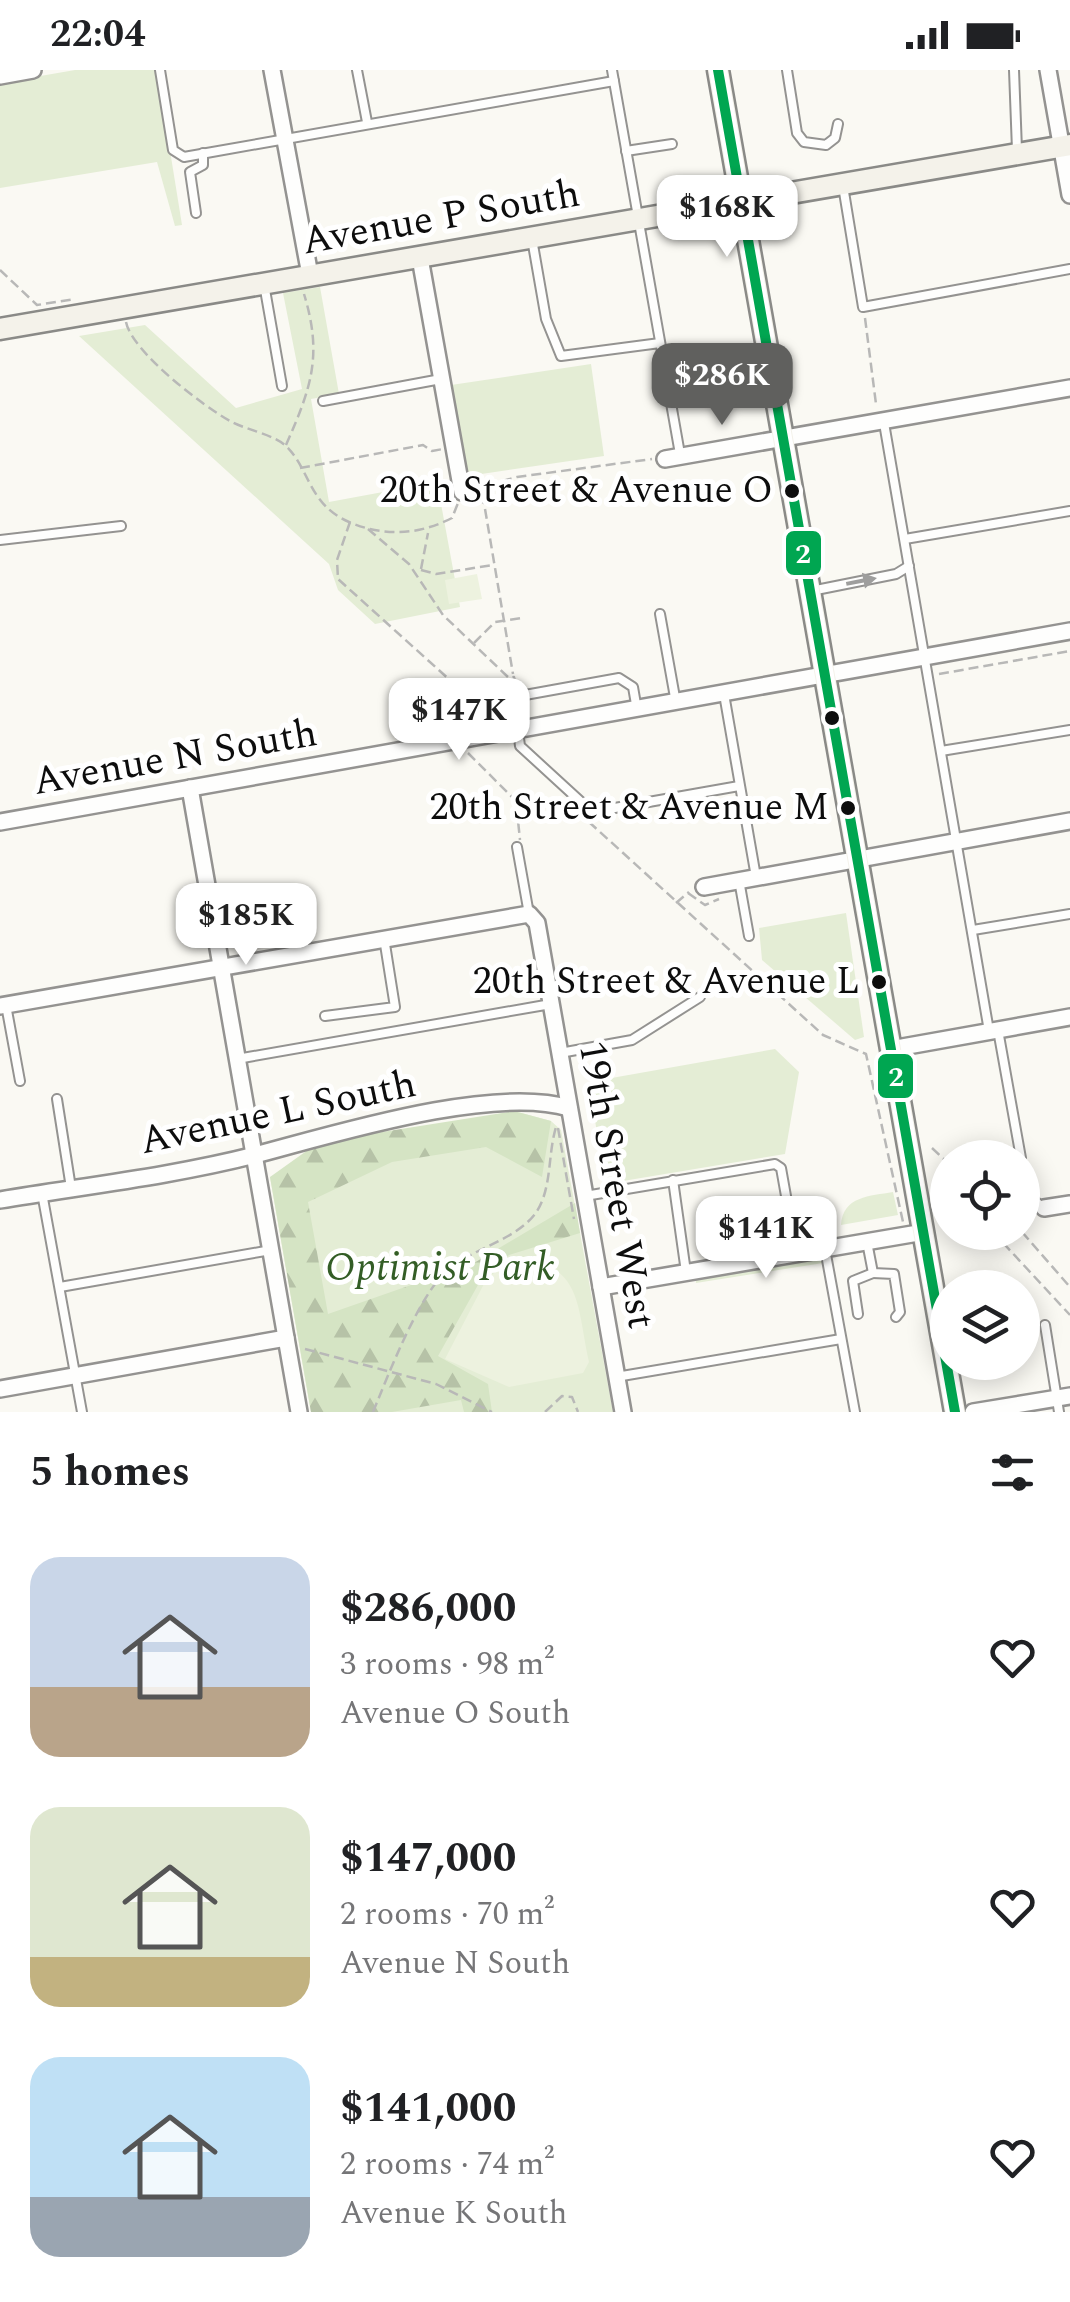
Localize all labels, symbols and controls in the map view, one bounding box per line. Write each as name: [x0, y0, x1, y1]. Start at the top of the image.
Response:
text: 22:04: [50, 6, 145, 64]
street label: Avenue P South: [297, 164, 585, 272]
pin: $168K: [657, 175, 797, 260]
text: $168K: [679, 183, 775, 232]
pin: $286K: [652, 343, 792, 428]
text: $286K: [674, 351, 770, 400]
place label: 20th Street & Avenue O: [379, 462, 773, 520]
marker: 20th Street & Avenue O: [782, 481, 802, 501]
line badge: 2: [784, 529, 823, 577]
text: 2: [795, 533, 811, 576]
one-way arrow: [846, 573, 877, 588]
pin: $147K: [389, 678, 529, 763]
text: $147K: [411, 686, 507, 735]
street label: Avenue N South: [28, 703, 322, 813]
unlabelled marker: [822, 708, 842, 728]
place label: 20th Street & Avenue M: [429, 779, 829, 837]
marker: 20th Street & Avenue M: [838, 798, 858, 818]
pin: $185K: [176, 883, 316, 968]
text: $185K: [198, 891, 294, 940]
place label: 20th Street & Avenue L: [473, 953, 860, 1011]
marker: 20th Street & Avenue L: [869, 972, 889, 992]
street label: 19th Street West: [561, 1036, 671, 1334]
line badge: 2: [876, 1052, 915, 1100]
street label: Avenue L South: [134, 1054, 422, 1172]
text: 2: [888, 1056, 904, 1099]
map controls: [930, 1140, 1040, 1380]
button: locate: [930, 1140, 1040, 1250]
pin: $141K: [696, 1196, 836, 1281]
text: $141K: [718, 1204, 814, 1253]
park label: Optimist Park: [325, 1238, 555, 1299]
button: layers: [930, 1270, 1040, 1380]
text: 5 homes: [30, 1441, 190, 1504]
icon: filters: [985, 1445, 1040, 1500]
text: $286,000: [340, 1577, 516, 1640]
icon: home: [110, 1597, 230, 1717]
icon: heart: [985, 1630, 1040, 1685]
text: 3 rooms · 98 m²: [340, 1640, 554, 1689]
text: Avenue O South: [340, 1689, 570, 1738]
text: $147,000: [340, 1827, 516, 1890]
icon: home: [110, 1847, 230, 1967]
icon: heart: [985, 1880, 1040, 1935]
text: 2 rooms · 70 m²: [340, 1890, 554, 1939]
text: Avenue N South: [340, 1939, 570, 1988]
text: $141,000: [340, 2077, 516, 2140]
icon: home: [110, 2097, 230, 2217]
icon: heart: [985, 2130, 1040, 2185]
text: 2 rooms · 74 m²: [340, 2140, 554, 2189]
text: Avenue K South: [340, 2189, 567, 2238]

